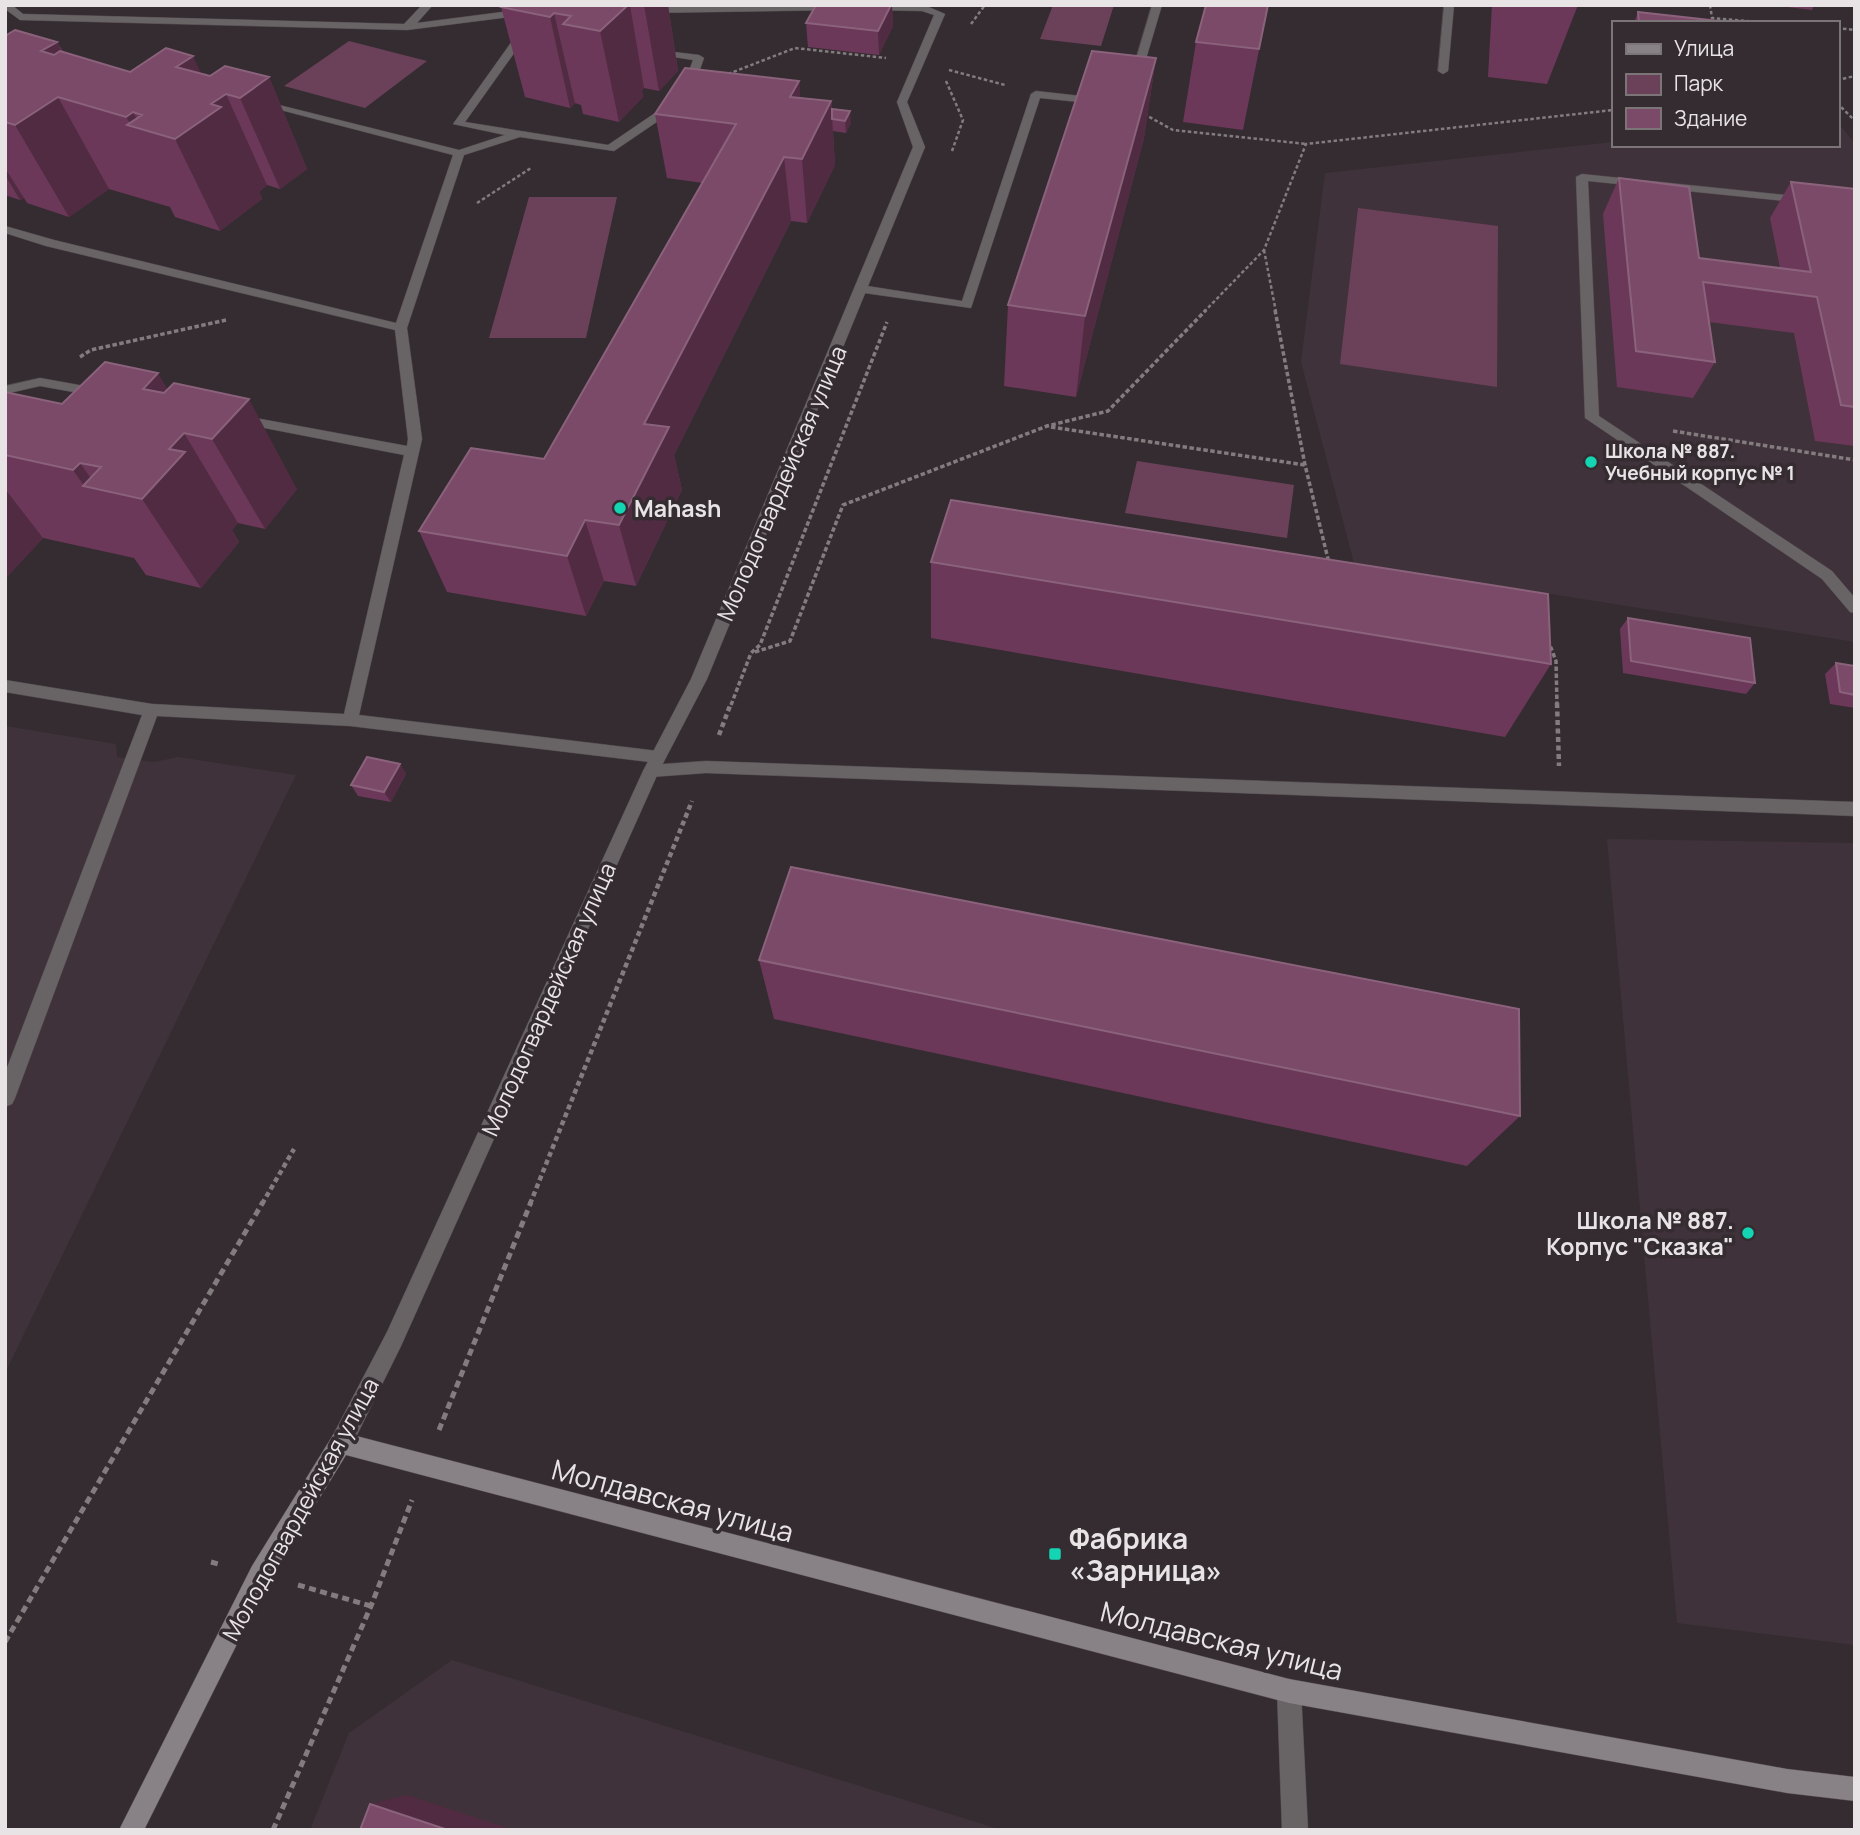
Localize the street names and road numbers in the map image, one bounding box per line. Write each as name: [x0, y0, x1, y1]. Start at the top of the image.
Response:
street label: Молодогвардейская улица: [708, 340, 854, 626]
street label: Молодогвардейская улица: [473, 857, 623, 1141]
street label: Молодогвардейская улица: [214, 1372, 386, 1646]
street label: Молдавская улица: [548, 1449, 798, 1551]
street label: Молдавская улица: [1097, 1591, 1347, 1689]

